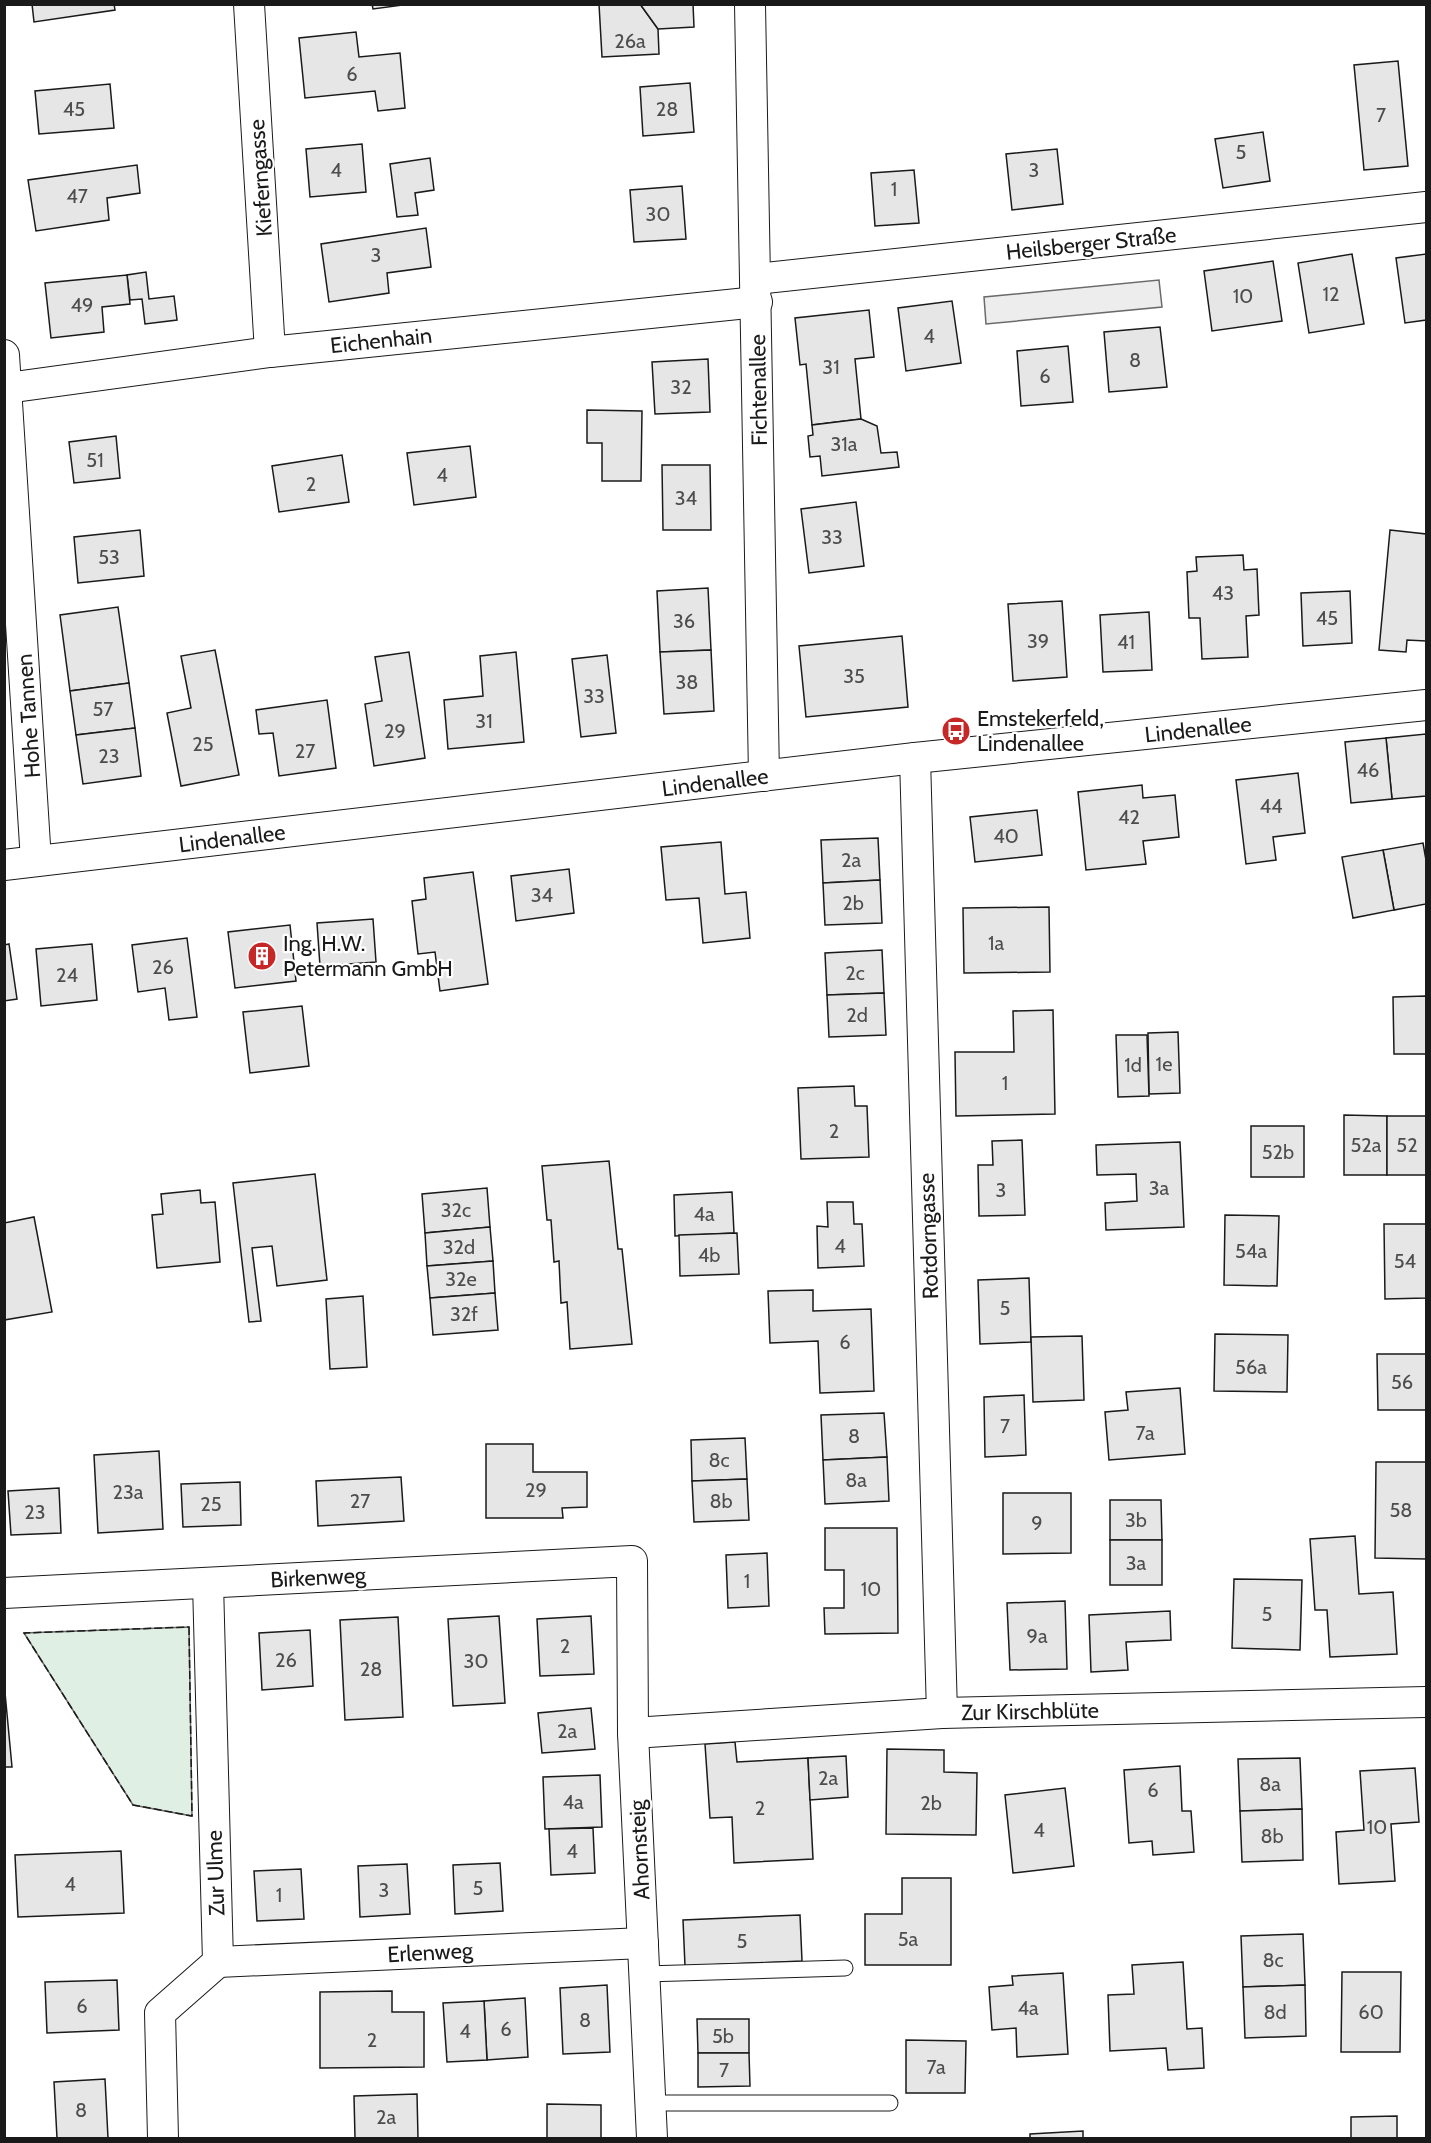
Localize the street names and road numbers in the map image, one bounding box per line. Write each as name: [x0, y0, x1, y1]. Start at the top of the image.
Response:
street label: Kieferngasse: [243, 118, 278, 238]
street label: Heilsberger Straße: [1005, 221, 1178, 266]
street label: Eichenhain: [329, 322, 433, 359]
street label: Fichtenallee: [744, 334, 773, 446]
street label: Hohe Tannen: [11, 653, 46, 779]
street label: Lindenallee: [1143, 710, 1253, 749]
street label: Lindenallee: [660, 763, 770, 802]
street label: Lindenallee: [177, 819, 287, 858]
street label: Rotdorngasse: [913, 1172, 944, 1300]
street label: Birkenweg: [270, 1561, 367, 1593]
street label: Zur Kirschblüte: [961, 1697, 1099, 1726]
street label: Ahornsteig: [623, 1798, 656, 1901]
street label: Zur Ulme: [201, 1829, 230, 1917]
street label: Erlenweg: [387, 1937, 474, 1968]

